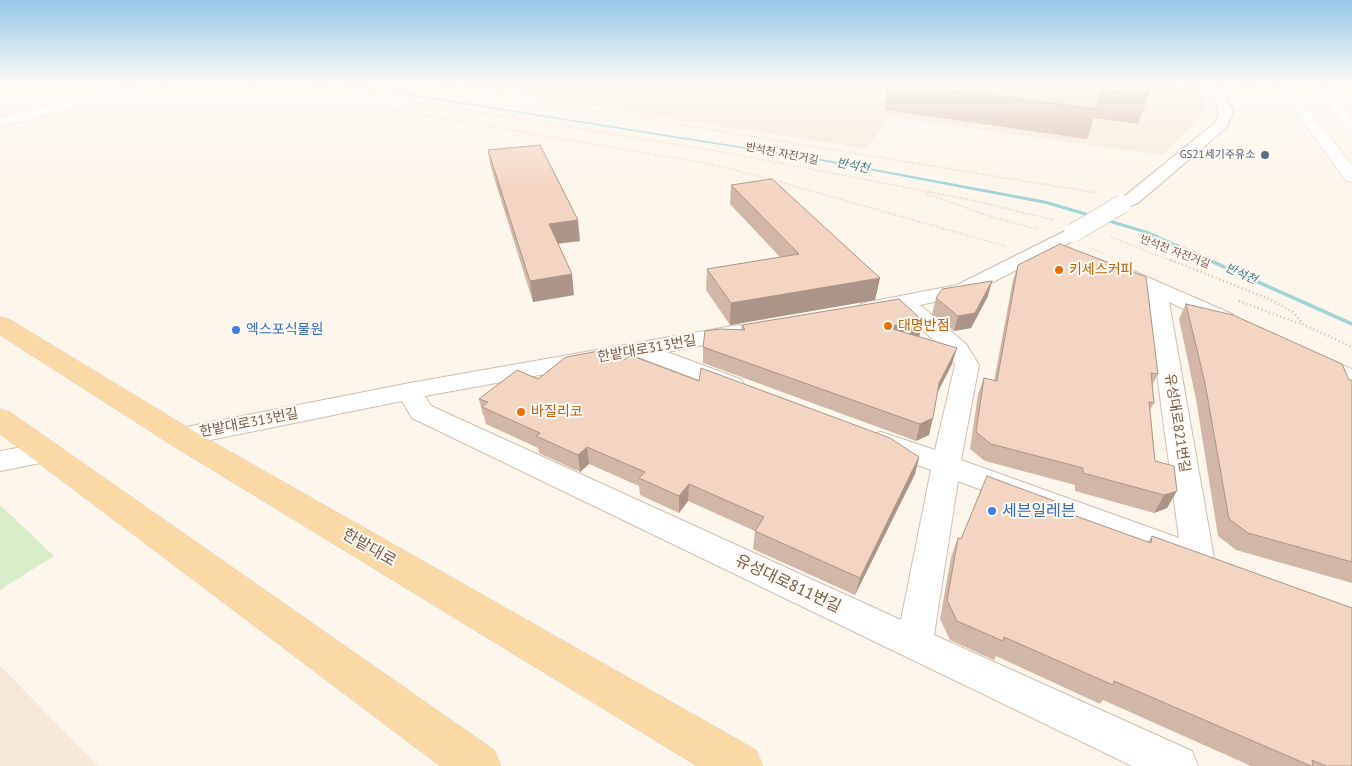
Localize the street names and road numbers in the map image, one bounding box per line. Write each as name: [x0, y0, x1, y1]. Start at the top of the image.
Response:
street label: 반석천 자전거길: [745, 140, 819, 168]
street label: 반석천 자전거길: [1138, 233, 1212, 271]
street label: 한밭대로313번길: [596, 332, 698, 366]
street label: 유성대로821번길: [1161, 372, 1193, 474]
street label: 한밭대로313번길: [198, 405, 300, 441]
street label: 한밭대로: [339, 525, 399, 571]
street label: 유성대로811번길: [732, 551, 844, 617]

